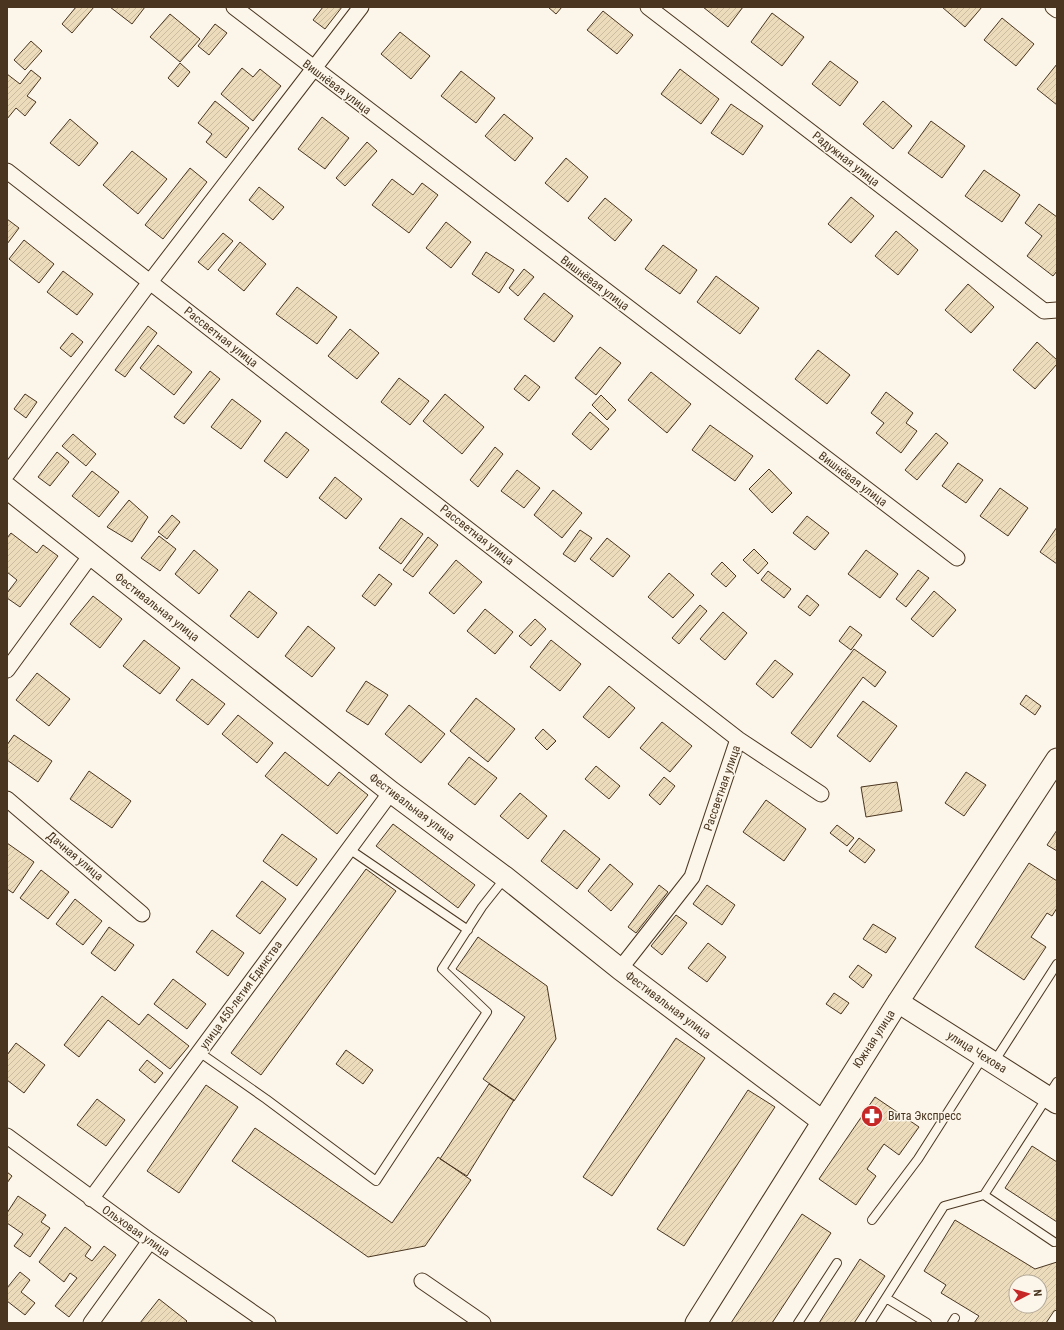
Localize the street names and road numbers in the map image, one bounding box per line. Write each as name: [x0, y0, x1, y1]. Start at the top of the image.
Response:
street label: Вишнёвая улица: [300, 57, 374, 117]
street label: Радужная улица: [810, 129, 882, 190]
street label: Вишнёвая улица: [558, 253, 632, 313]
street label: Рассветная улица: [181, 304, 261, 370]
street label: Вишнёвая улица: [816, 449, 890, 509]
street label: Рассветная улица: [437, 502, 517, 568]
street label: Фестивальная улица: [112, 570, 202, 645]
street label: Рассветная улица: [701, 743, 743, 833]
street label: Фестивальная улица: [366, 770, 458, 844]
street label: Дачная улица: [44, 829, 106, 884]
street label: улица 450-летия Единства: [197, 938, 285, 1052]
street label: Фестивальная улица: [622, 968, 714, 1042]
street label: Южная улица: [850, 1007, 898, 1071]
street label: улица Чехова: [945, 1028, 1010, 1076]
street label: Ольховая улица: [99, 1202, 173, 1260]

